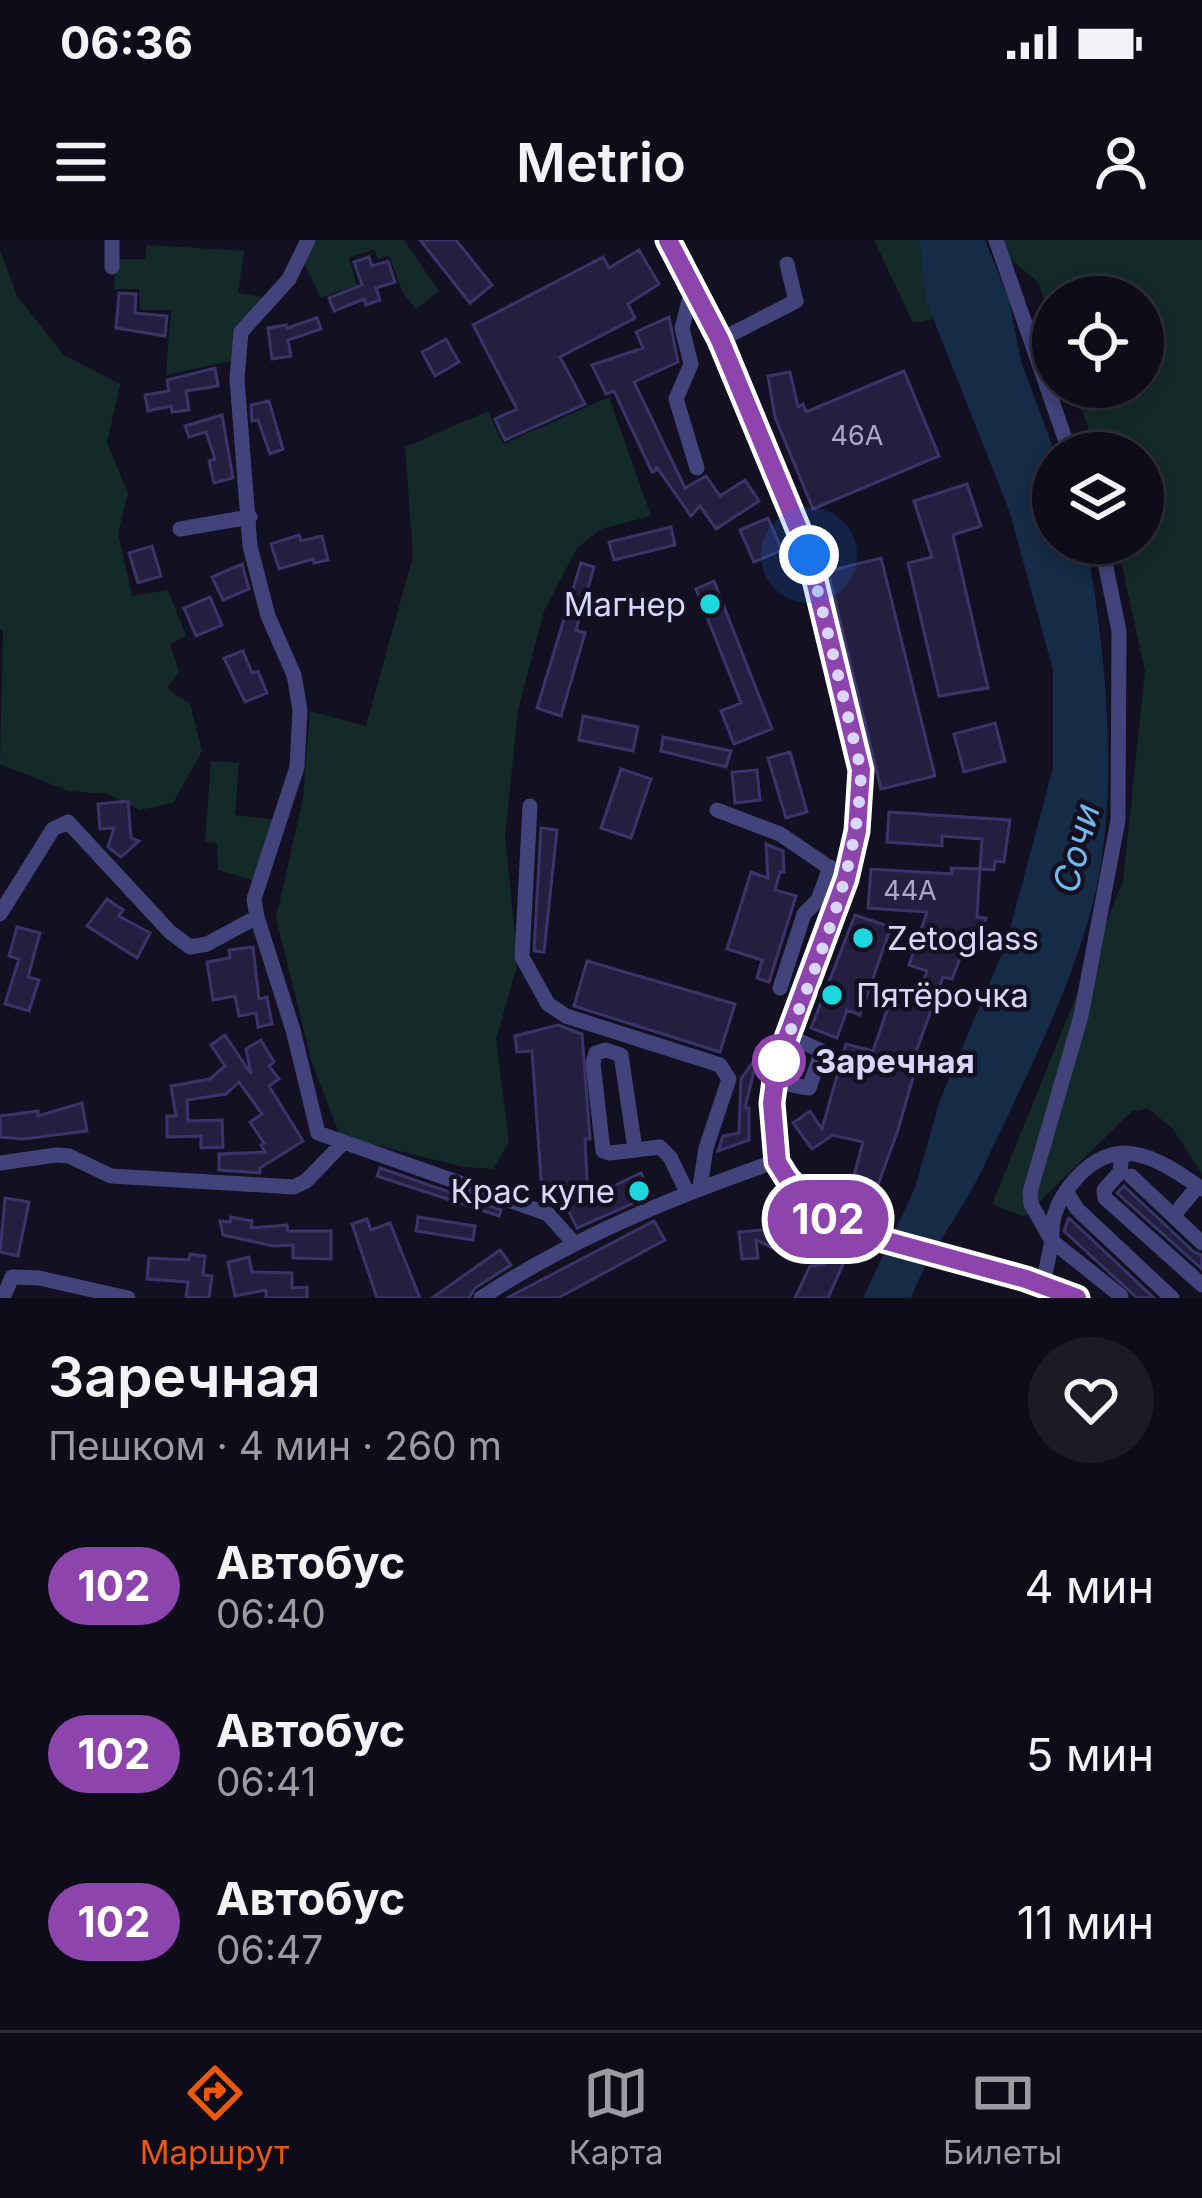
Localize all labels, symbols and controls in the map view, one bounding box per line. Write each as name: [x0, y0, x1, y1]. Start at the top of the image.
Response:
text: 06:36: [60, 15, 193, 70]
icon: menu: [48, 129, 114, 195]
icon: person: [1088, 129, 1154, 195]
text: Metrio: [516, 130, 686, 195]
map controls: [1032, 276, 1164, 564]
button: locate: [1032, 276, 1164, 408]
house number: 46А: [831, 419, 883, 452]
button: layers: [1032, 432, 1164, 564]
your location: [779, 525, 839, 585]
place label: Магнер: [564, 584, 686, 624]
marker: Магнер: [697, 591, 723, 617]
water label: Сочи: [1043, 799, 1109, 897]
house number: 44А: [883, 874, 937, 907]
place label: Zetoglass: [887, 918, 1039, 958]
marker: Zetoglass: [850, 925, 876, 951]
place label: Пятёрочка: [856, 975, 1029, 1015]
marker: Пятёрочка: [819, 982, 845, 1008]
marker: Заречная: [754, 1036, 804, 1086]
place label: Заречная: [815, 1041, 975, 1081]
place label: Крас купе: [451, 1171, 615, 1211]
marker: Крас купе: [626, 1178, 652, 1204]
line badge: 102: [759, 1180, 897, 1258]
text: 102: [792, 1193, 864, 1244]
button: heart: [1028, 1337, 1154, 1463]
text: Заречная: [48, 1342, 321, 1411]
text: Пешком · 4 мин · 260 m: [48, 1422, 502, 1469]
text: Автобус: [216, 1535, 405, 1590]
text: 4 мин: [1024, 1559, 1154, 1614]
text: 102: [78, 1560, 150, 1611]
text: 06:40: [216, 1590, 326, 1637]
text: Автобус: [216, 1703, 405, 1758]
text: 5 мин: [1026, 1727, 1154, 1782]
text: 102: [78, 1728, 150, 1779]
text: 06:41: [216, 1758, 316, 1805]
text: Автобус: [216, 1871, 405, 1926]
text: 11 мин: [1017, 1895, 1154, 1950]
text: 102: [78, 1896, 150, 1947]
text: 06:47: [216, 1926, 323, 1973]
tab: Маршрут: [140, 2060, 289, 2172]
tab: Карта: [569, 2060, 664, 2172]
tab: Билеты: [943, 2060, 1062, 2172]

